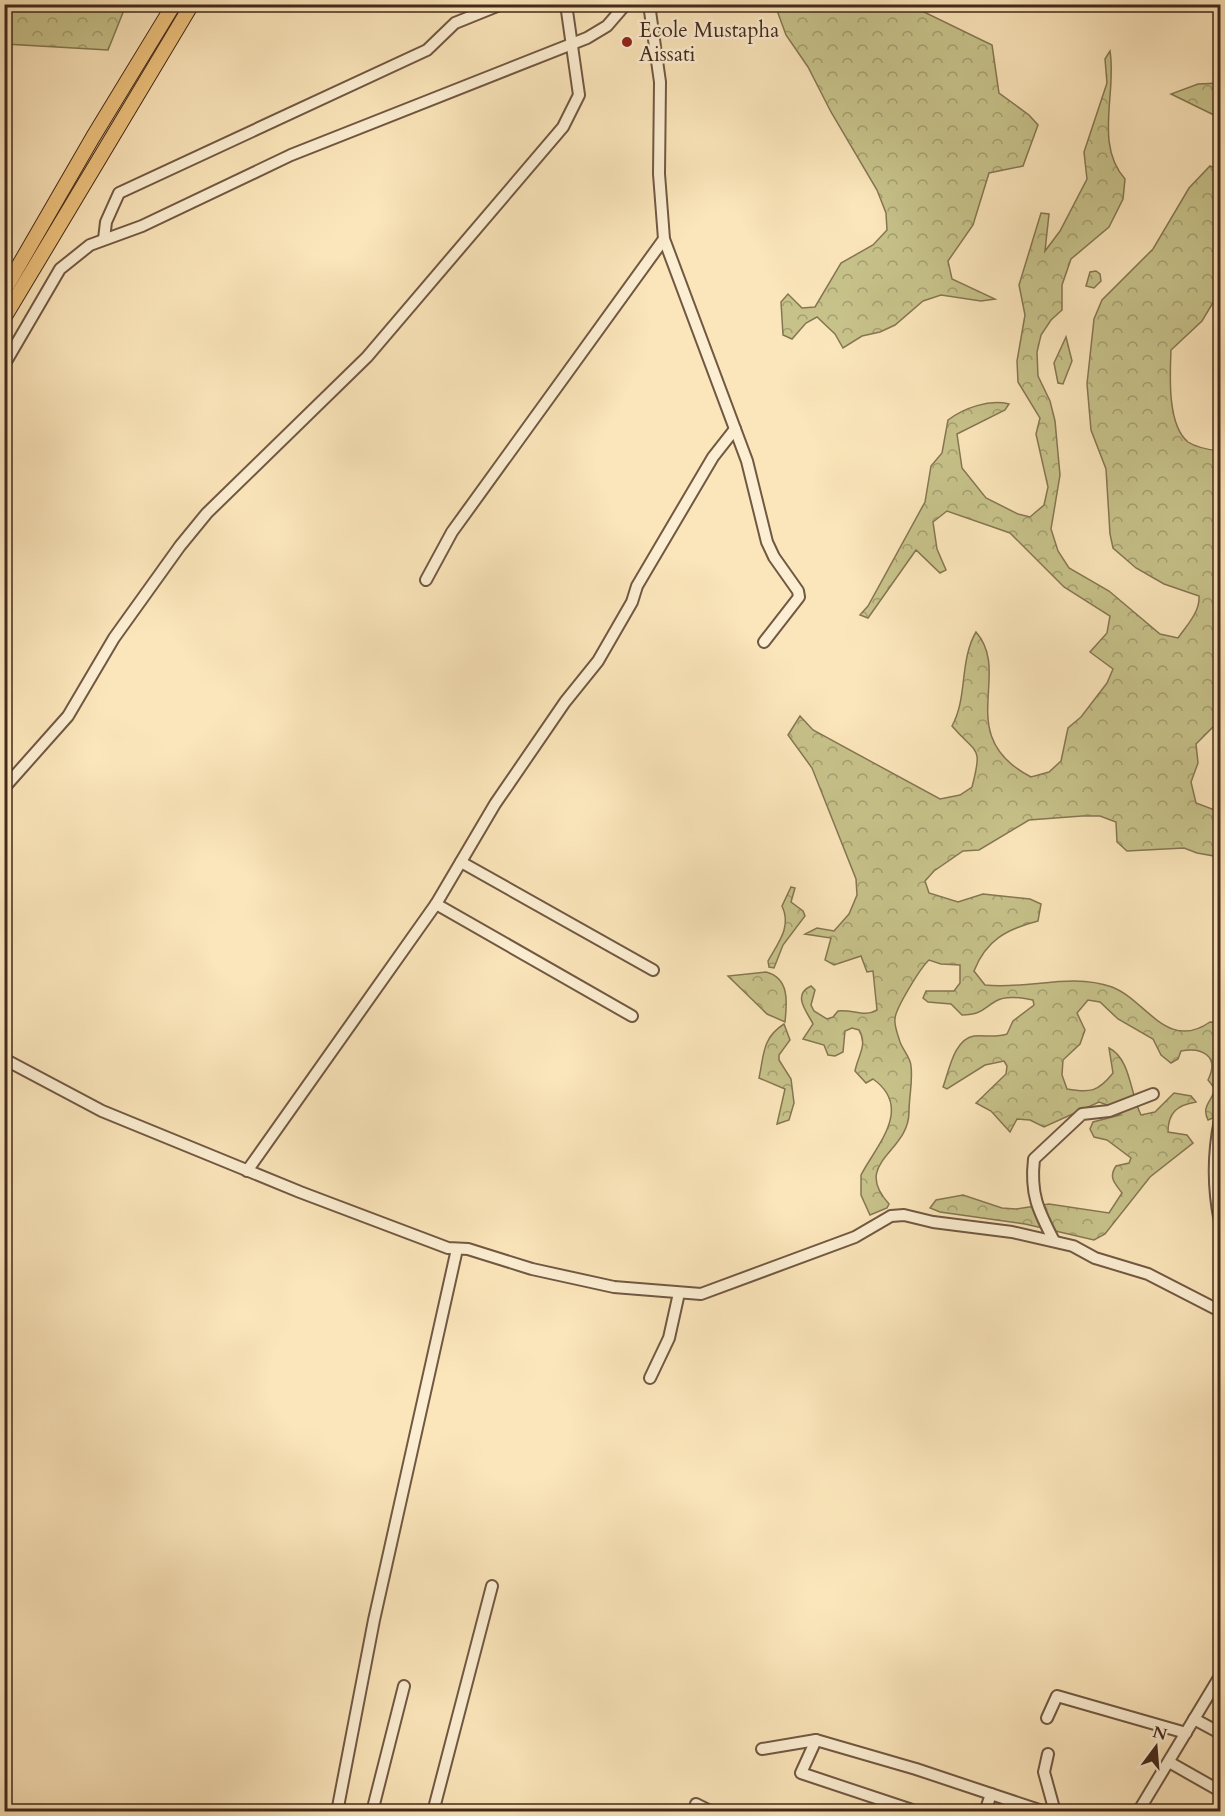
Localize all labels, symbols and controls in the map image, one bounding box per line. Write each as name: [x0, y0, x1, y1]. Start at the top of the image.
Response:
place label: Ecole Mustapha Aissati: [639, 16, 779, 69]
marker: Ecole Mustapha Aissati: [620, 35, 634, 49]
north arrow: [1126, 1717, 1186, 1777]
text: N: [1150, 1721, 1170, 1746]

